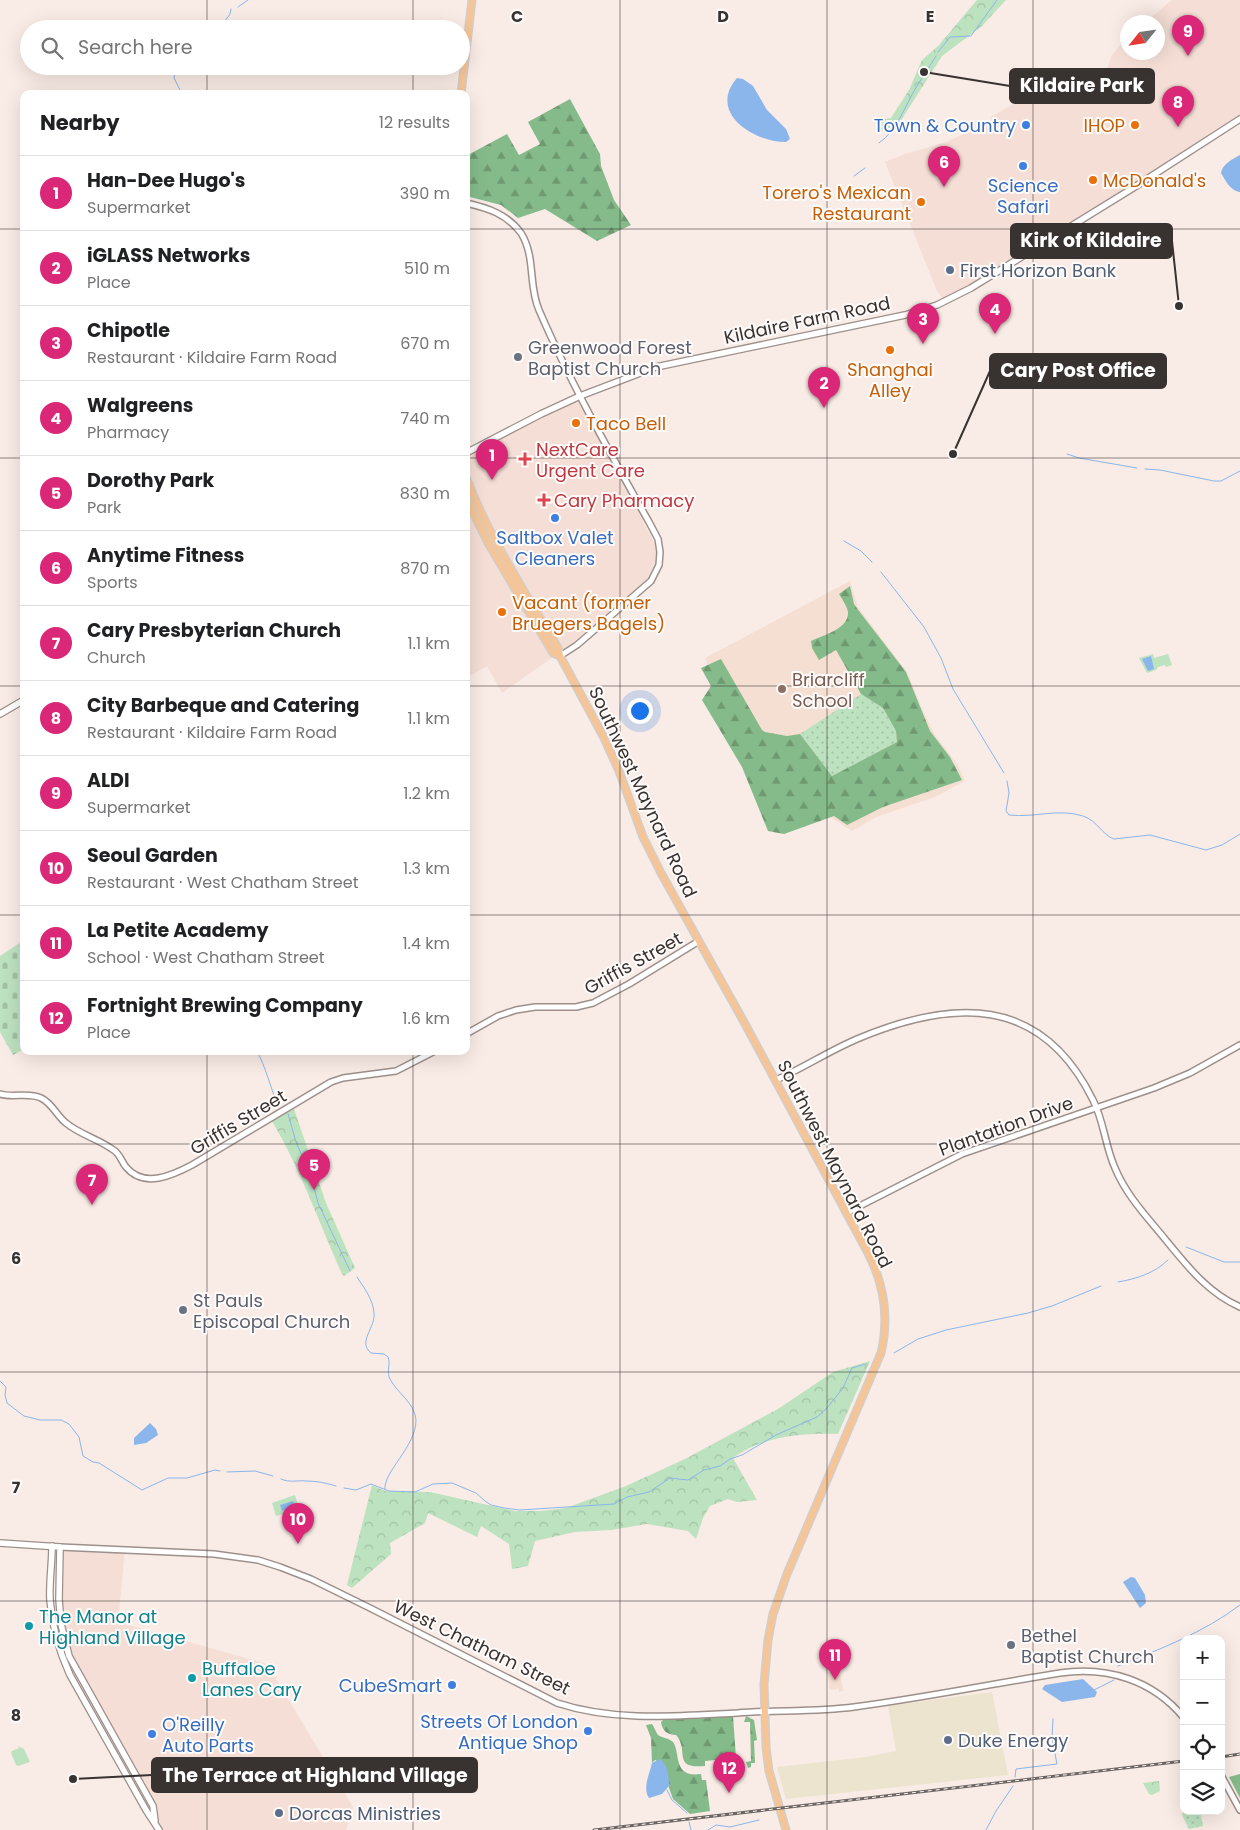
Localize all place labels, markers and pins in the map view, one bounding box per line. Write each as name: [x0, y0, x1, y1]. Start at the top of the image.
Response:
pin: 9: [1172, 15, 1204, 56]
callout: Kildaire Park: [1010, 69, 1154, 103]
pin: 8: [1162, 86, 1194, 127]
place label: Town & Country: [874, 113, 1016, 138]
place label: IHOP: [1084, 113, 1125, 138]
marker: Town & Country: [1020, 119, 1032, 131]
marker: IHOP: [1129, 119, 1141, 131]
pin: 6: [928, 146, 960, 187]
marker: Science Safari: [1017, 160, 1029, 172]
place label: McDonald's: [1103, 168, 1206, 193]
place label: Science Safari: [988, 173, 1058, 219]
marker: McDonald's: [1087, 174, 1099, 186]
place label: Torero's Mexican Restaurant: [762, 180, 911, 226]
marker: Torero's Mexican Restaurant: [915, 196, 927, 208]
callout: Kirk of Kildaire: [1011, 224, 1172, 258]
place label: First Horizon Bank: [960, 258, 1117, 283]
marker: First Horizon Bank: [944, 264, 956, 276]
pin: 4: [979, 293, 1011, 334]
pin: 3: [907, 303, 939, 344]
place label: Greenwood Forest Baptist Church: [528, 335, 692, 381]
marker: Shanghai Alley: [884, 344, 896, 356]
marker: Greenwood Forest Baptist Church: [512, 351, 524, 363]
callout: Cary Post Office: [990, 354, 1166, 388]
place label: Shanghai Alley: [847, 357, 933, 403]
pin: 2: [808, 367, 840, 408]
place label: Taco Bell: [586, 411, 666, 436]
marker: Taco Bell: [570, 417, 582, 429]
place label: NextCare Urgent Care: [536, 437, 645, 483]
pin: 1: [476, 439, 508, 480]
marker: NextCare Urgent Care: [518, 452, 532, 466]
place label: Cary Pharmacy: [554, 488, 694, 513]
marker: Cary Pharmacy: [538, 494, 550, 506]
marker: Saltbox Valet Cleaners: [549, 512, 561, 524]
place label: Saltbox Valet Cleaners: [496, 525, 614, 571]
place label: Vacant (former Bruegers Bagels): [512, 590, 665, 636]
marker: Vacant (former Bruegers Bagels): [496, 606, 508, 618]
place label: Briarcliff School: [792, 667, 865, 713]
marker: Briarcliff School: [776, 683, 788, 695]
pin: 5: [298, 1149, 330, 1190]
pin: 7: [76, 1164, 108, 1205]
place label: St Pauls Episcopal Church: [193, 1288, 350, 1334]
marker: St Pauls Episcopal Church: [177, 1304, 189, 1316]
pin: 10: [282, 1503, 314, 1544]
place label: The Manor at Highland Village: [39, 1604, 186, 1650]
marker: The Manor at Highland Village: [23, 1620, 35, 1632]
place label: Bethel Baptist Church: [1021, 1623, 1154, 1669]
pin: 11: [819, 1639, 851, 1680]
marker: Bethel Baptist Church: [1005, 1639, 1017, 1651]
place label: Buffaloe Lanes Cary: [202, 1656, 302, 1702]
marker: Buffaloe Lanes Cary: [186, 1672, 198, 1684]
place label: CubeSmart: [339, 1673, 442, 1698]
marker: CubeSmart: [446, 1679, 458, 1691]
place label: Streets Of London Antique Shop: [420, 1709, 578, 1755]
place label: O'Reilly Auto Parts: [162, 1712, 254, 1758]
marker: Streets Of London Antique Shop: [582, 1725, 594, 1737]
marker: O'Reilly Auto Parts: [146, 1728, 158, 1740]
place label: Duke Energy: [958, 1728, 1068, 1753]
marker: Duke Energy: [942, 1734, 954, 1746]
pin: 12: [713, 1752, 745, 1793]
callout: The Terrace at Highland Village: [152, 1758, 477, 1792]
place label: Dorcas Ministries: [289, 1801, 441, 1826]
marker: Dorcas Ministries: [273, 1807, 285, 1819]

